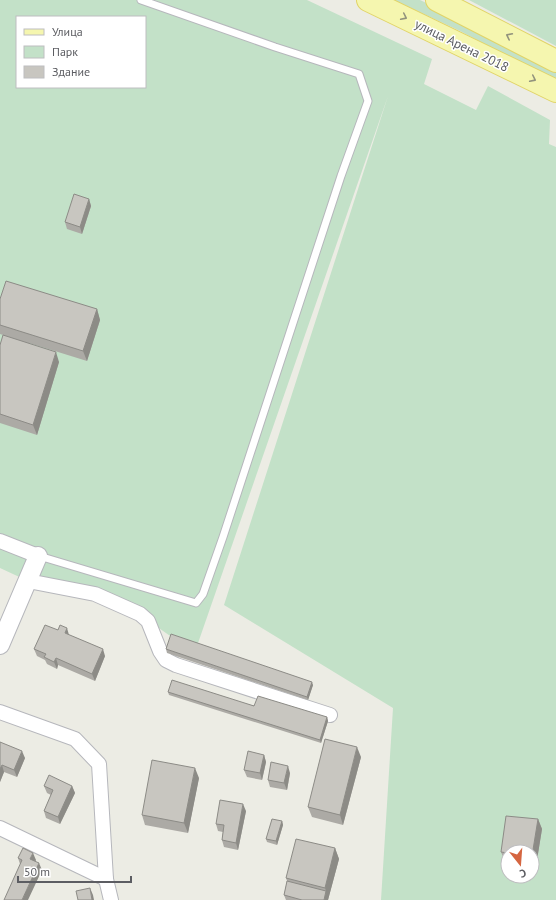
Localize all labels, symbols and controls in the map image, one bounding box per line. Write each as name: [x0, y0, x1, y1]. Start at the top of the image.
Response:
one-way arrow: [399, 12, 407, 20]
street label: улица Арена 2018: [412, 15, 512, 76]
legend: [16, 16, 146, 88]
text: Улица: [52, 24, 83, 39]
one-way arrow: [506, 34, 513, 41]
text: Парк: [52, 44, 78, 59]
text: Здание: [52, 64, 90, 79]
one-way arrow: [529, 74, 537, 82]
north arrow: [500, 844, 540, 884]
scale bar: [18, 858, 131, 884]
text: 50 m: [24, 864, 50, 879]
text: С: [518, 866, 528, 881]

